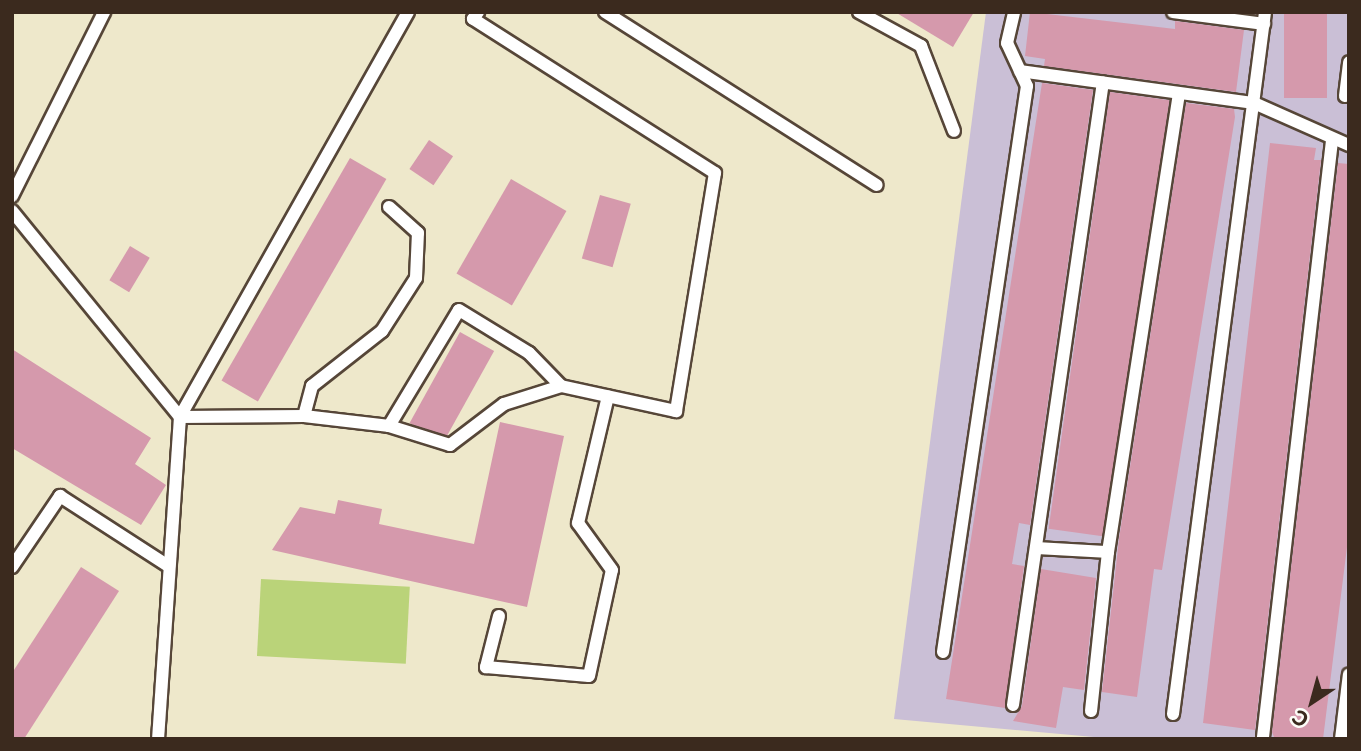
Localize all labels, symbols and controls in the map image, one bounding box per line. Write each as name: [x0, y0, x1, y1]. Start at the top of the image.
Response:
north arrow: [1277, 667, 1347, 737]
text: С: [1286, 703, 1314, 735]

